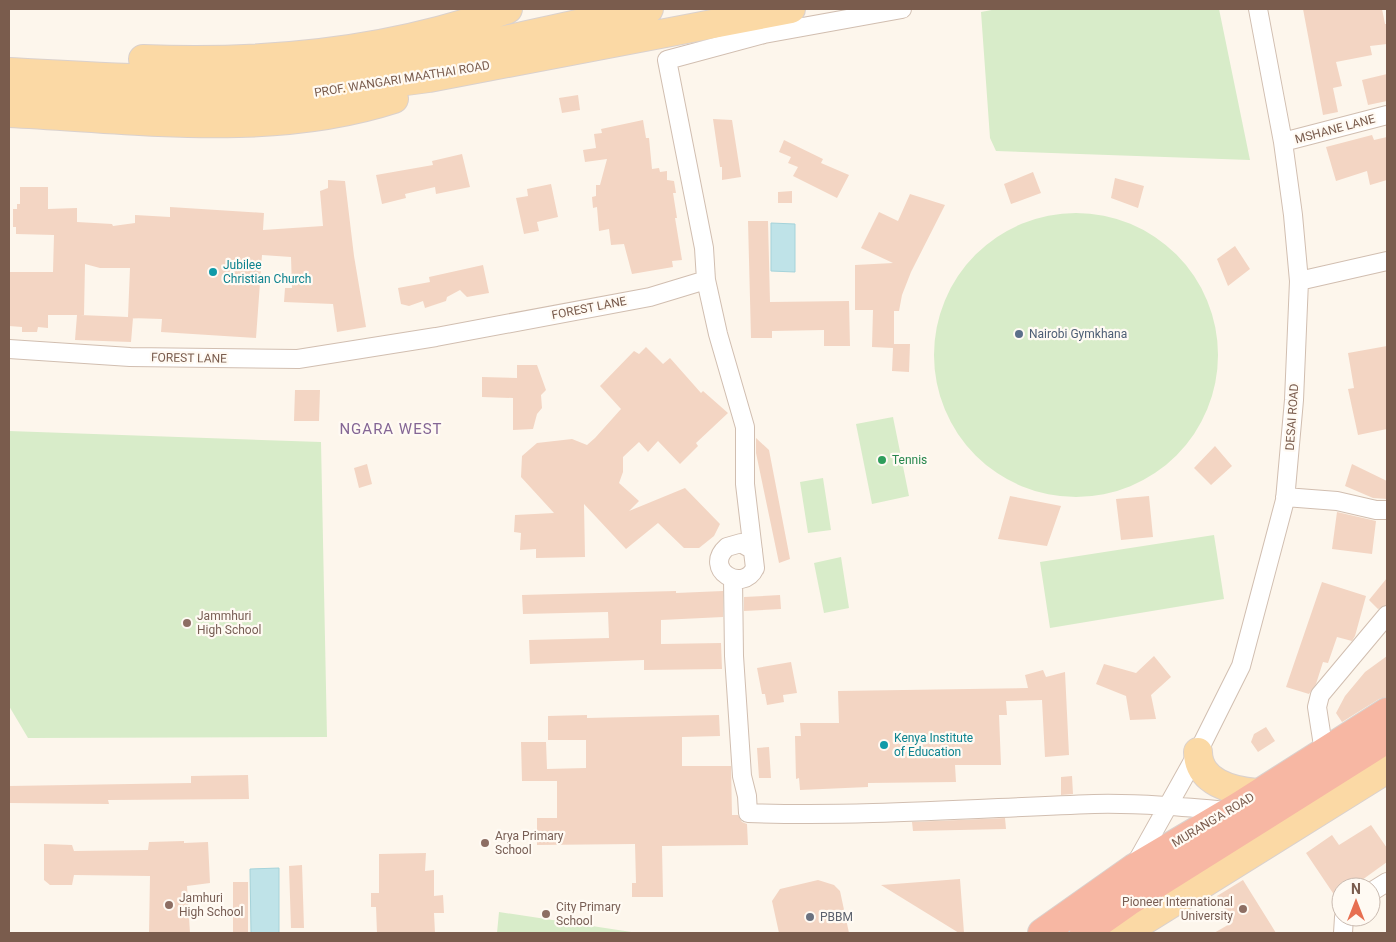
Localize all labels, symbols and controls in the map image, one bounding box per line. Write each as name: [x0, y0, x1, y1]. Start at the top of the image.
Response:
street label: PROF. WANGARI MAATHAI ROAD: [313, 58, 491, 100]
street label: MSHANE LANE: [1293, 112, 1377, 146]
place label: Jubilee Christian Church: [223, 258, 311, 286]
marker: Jubilee Christian Church: [207, 266, 219, 278]
street label: FOREST LANE: [550, 294, 628, 322]
place label: Nairobi Gymkhana: [1029, 327, 1127, 341]
marker: Nairobi Gymkhana: [1013, 328, 1025, 340]
street label: FOREST LANE: [151, 350, 227, 366]
street label: DESAI ROAD: [1283, 383, 1301, 451]
district label: NGARA WEST: [339, 420, 443, 438]
place label: Tennis: [892, 453, 927, 467]
marker: Tennis: [876, 454, 888, 466]
place label: Jammhuri High School: [197, 609, 261, 637]
marker: Jammhuri High School: [181, 617, 193, 629]
place label: Kenya Institute of Education: [894, 731, 973, 759]
marker: Kenya Institute of Education: [878, 739, 890, 751]
street label: MURANG'A ROAD: [1169, 790, 1257, 850]
place label: Arya Primary School: [495, 829, 564, 857]
marker: Arya Primary School: [479, 837, 491, 849]
north arrow: [1331, 877, 1381, 927]
text: N: [1351, 881, 1361, 897]
place label: Jamhuri High School: [179, 891, 243, 919]
place label: Pioneer International University: [1122, 895, 1233, 923]
marker: Jamhuri High School: [163, 899, 175, 911]
place label: City Primary School: [556, 900, 621, 928]
marker: Pioneer International University: [1237, 903, 1249, 915]
marker: City Primary School: [540, 908, 552, 920]
place label: PBBM: [820, 910, 853, 924]
marker: PBBM: [804, 911, 816, 923]

